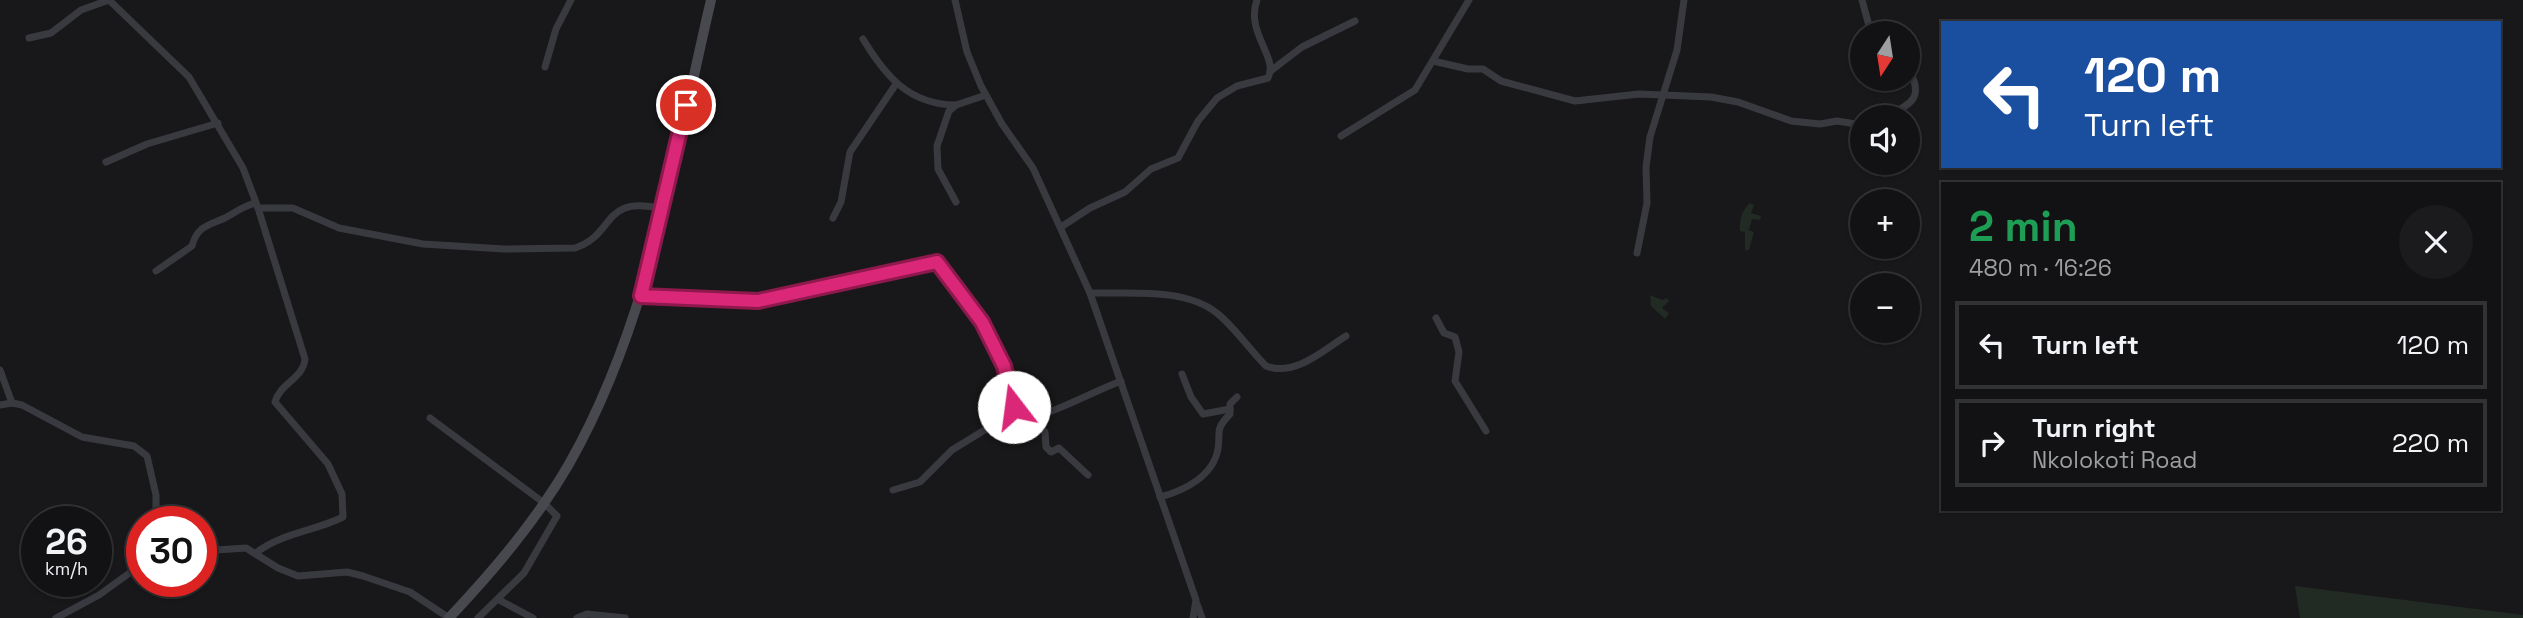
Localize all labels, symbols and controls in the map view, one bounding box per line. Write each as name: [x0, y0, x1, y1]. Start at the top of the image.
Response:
north arrow: [1850, 21, 1920, 91]
map controls: [1850, 21, 1920, 343]
text: 120 m: [2084, 44, 2221, 106]
icon: left: [1969, 49, 2060, 140]
pin: [656, 75, 716, 135]
icon: arrive: [667, 86, 705, 124]
button: sound: [1850, 105, 1920, 175]
text: Turn left: [2084, 105, 2214, 145]
button: +: [1850, 189, 1920, 259]
text: 2 min: [1969, 200, 2078, 253]
button: close: [2399, 205, 2473, 279]
text: 480 m · 16:26: [1969, 253, 2112, 283]
button: −: [1850, 273, 1920, 343]
icon: left: [1973, 326, 2011, 364]
text: Turn left: [2032, 328, 2139, 362]
text: 120 m: [2397, 328, 2469, 362]
position arrow: [977, 370, 1051, 444]
text: Turn right: [2032, 411, 2156, 445]
icon: right: [1973, 424, 2011, 462]
text: 220 m: [2392, 426, 2469, 460]
text: Nkolokoti Road: [2032, 445, 2197, 475]
speed limit sign: 30: [126, 506, 217, 597]
text: 26: [45, 520, 88, 564]
text: km/h: [45, 557, 88, 580]

